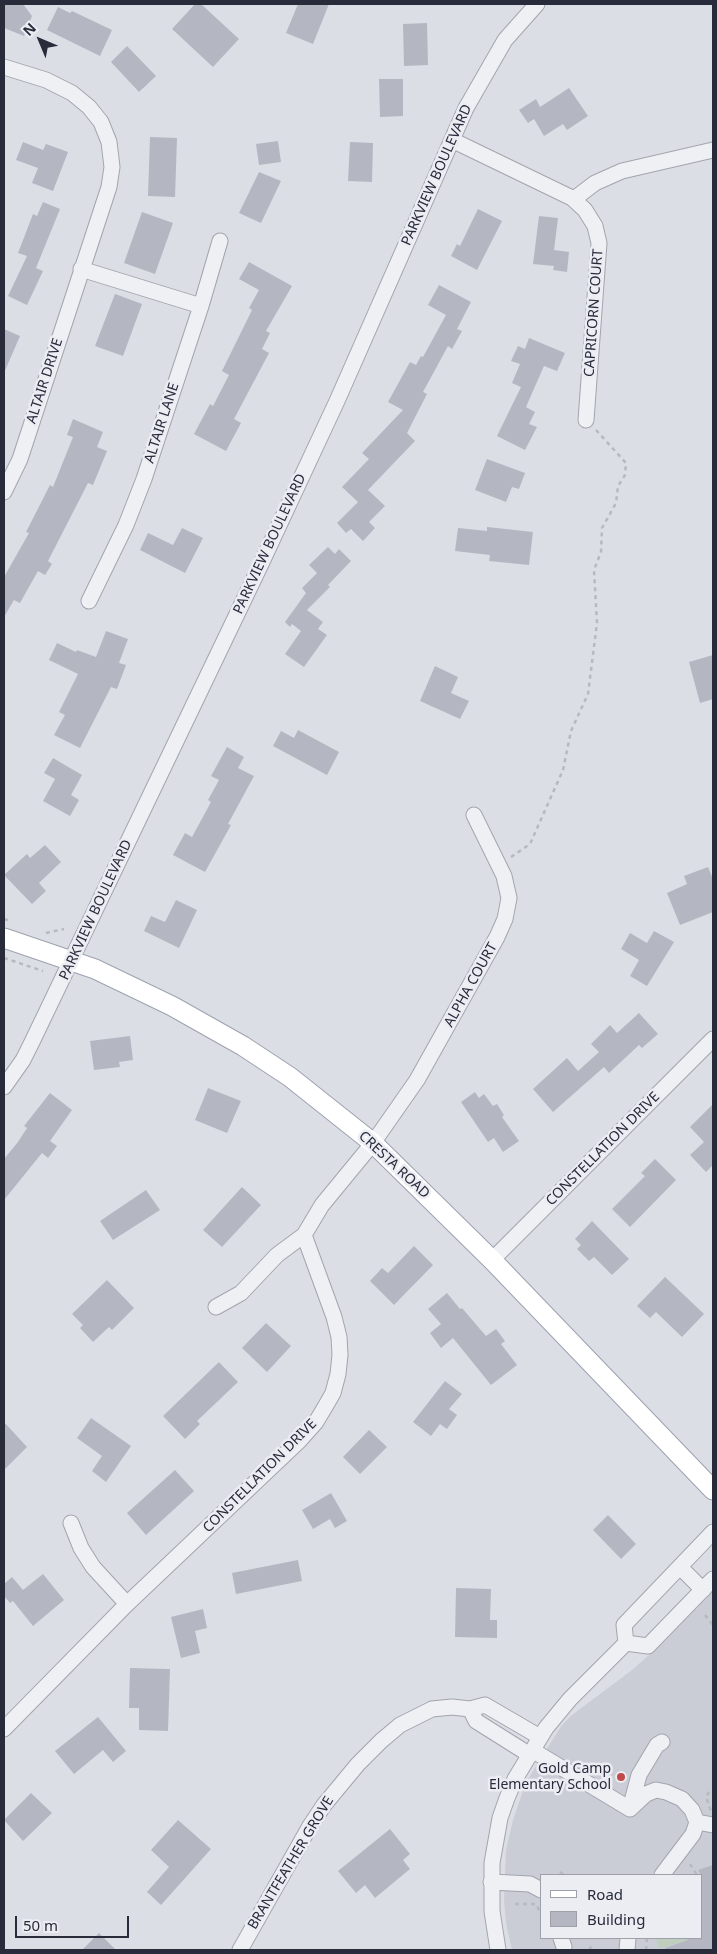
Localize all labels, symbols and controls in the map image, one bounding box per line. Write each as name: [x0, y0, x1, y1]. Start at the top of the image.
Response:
north arrow: [15, 15, 65, 65]
text: N: [18, 18, 40, 40]
street label: PARKVIEW BOULEVARD: [398, 102, 476, 248]
street label: CAPRICORN COURT: [581, 248, 607, 378]
street label: ALTAIR DRIVE: [23, 336, 67, 426]
street label: ALTAIR LANE: [141, 381, 183, 465]
street label: PARKVIEW BOULEVARD: [230, 471, 310, 617]
street label: PARKVIEW BOULEVARD: [56, 837, 136, 983]
street label: ALPHA COURT: [441, 940, 501, 1030]
street label: CONSTELLATION DRIVE: [543, 1089, 663, 1209]
street label: CRESTA ROAD: [355, 1128, 433, 1202]
street label: CONSTELLATION DRIVE: [200, 1416, 320, 1536]
place label: Gold Camp Elementary School: [489, 1761, 611, 1794]
marker: Gold Camp Elementary School: [615, 1771, 627, 1783]
street label: BRANTFEATHER GROVE: [245, 1793, 337, 1933]
legend: [540, 1874, 702, 1939]
text: Road: [587, 1884, 623, 1904]
scale bar: [18, 1906, 131, 1938]
text: Building: [587, 1909, 645, 1929]
text: 50 m: [23, 1915, 58, 1935]

